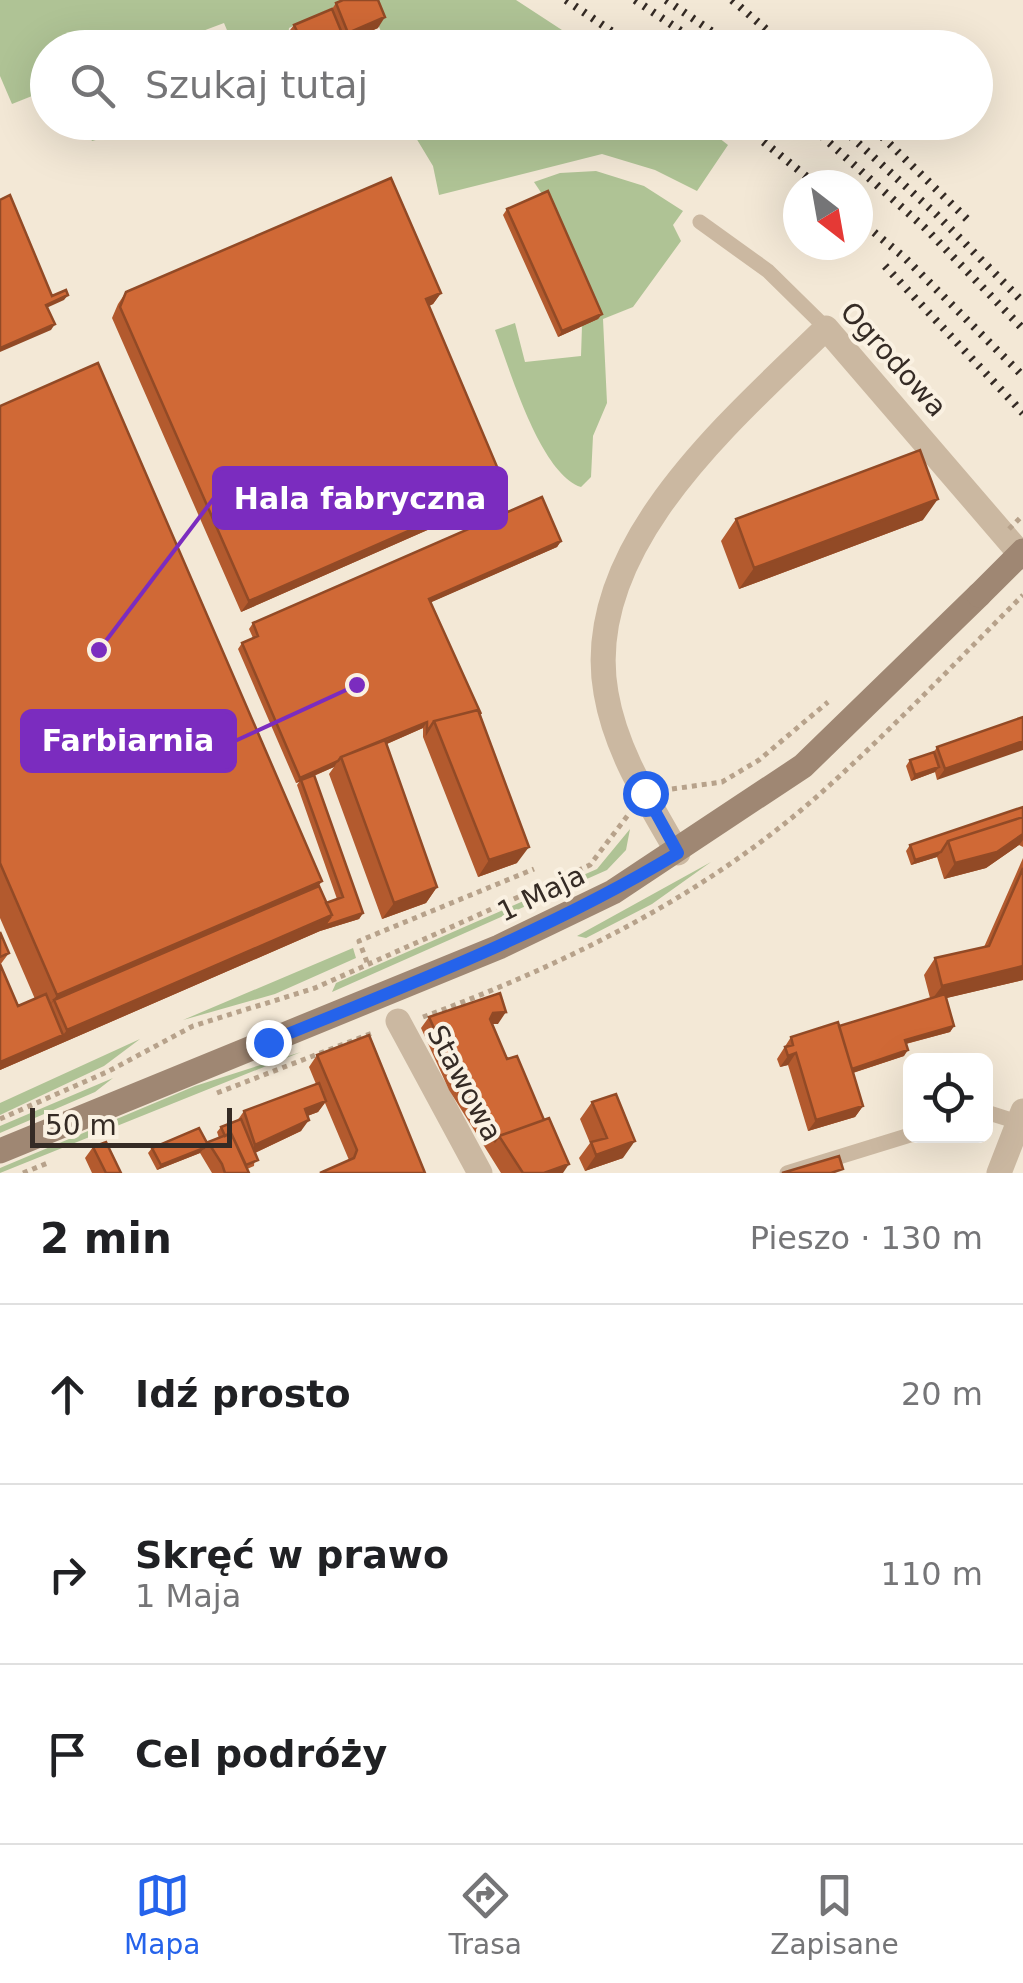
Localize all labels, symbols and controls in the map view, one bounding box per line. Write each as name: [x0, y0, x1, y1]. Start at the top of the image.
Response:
search box: [30, 30, 993, 140]
icon: search: [65, 58, 120, 113]
text: Szukaj tutaj: [145, 63, 368, 107]
north arrow: [783, 170, 873, 260]
street label: Ogrodowa: [834, 295, 954, 423]
callout: Hala fabryczna: [214, 468, 506, 528]
text: Hala fabryczna: [234, 481, 486, 516]
callout: Farbiarnia: [22, 711, 235, 771]
text: Farbiarnia: [42, 723, 214, 758]
route start: [623, 771, 669, 817]
street label: 1 Maja: [492, 858, 590, 929]
route end: [246, 1020, 292, 1066]
street label: Stawowa: [420, 1020, 509, 1147]
map controls: [903, 1053, 993, 1143]
button: locate: [903, 1053, 993, 1143]
scale bar: [30, 1103, 232, 1148]
text: 50 m: [45, 1109, 117, 1142]
text: 2 min: [40, 1214, 172, 1263]
text: Pieszo · 130 m: [750, 1219, 983, 1257]
icon: ahead: [40, 1367, 95, 1422]
text: Idź prosto: [135, 1372, 351, 1416]
text: 20 m: [901, 1375, 983, 1413]
text: Skręć w prawo: [135, 1533, 449, 1577]
icon: right: [40, 1547, 95, 1602]
text: 110 m: [881, 1555, 983, 1593]
text: 1 Maja: [135, 1577, 241, 1615]
icon: arrive: [40, 1727, 95, 1782]
text: Cel podróży: [135, 1732, 387, 1776]
tab: Mapa: [124, 1868, 200, 1961]
tab: Trasa: [449, 1868, 522, 1961]
tab: Zapisane: [770, 1868, 899, 1961]

